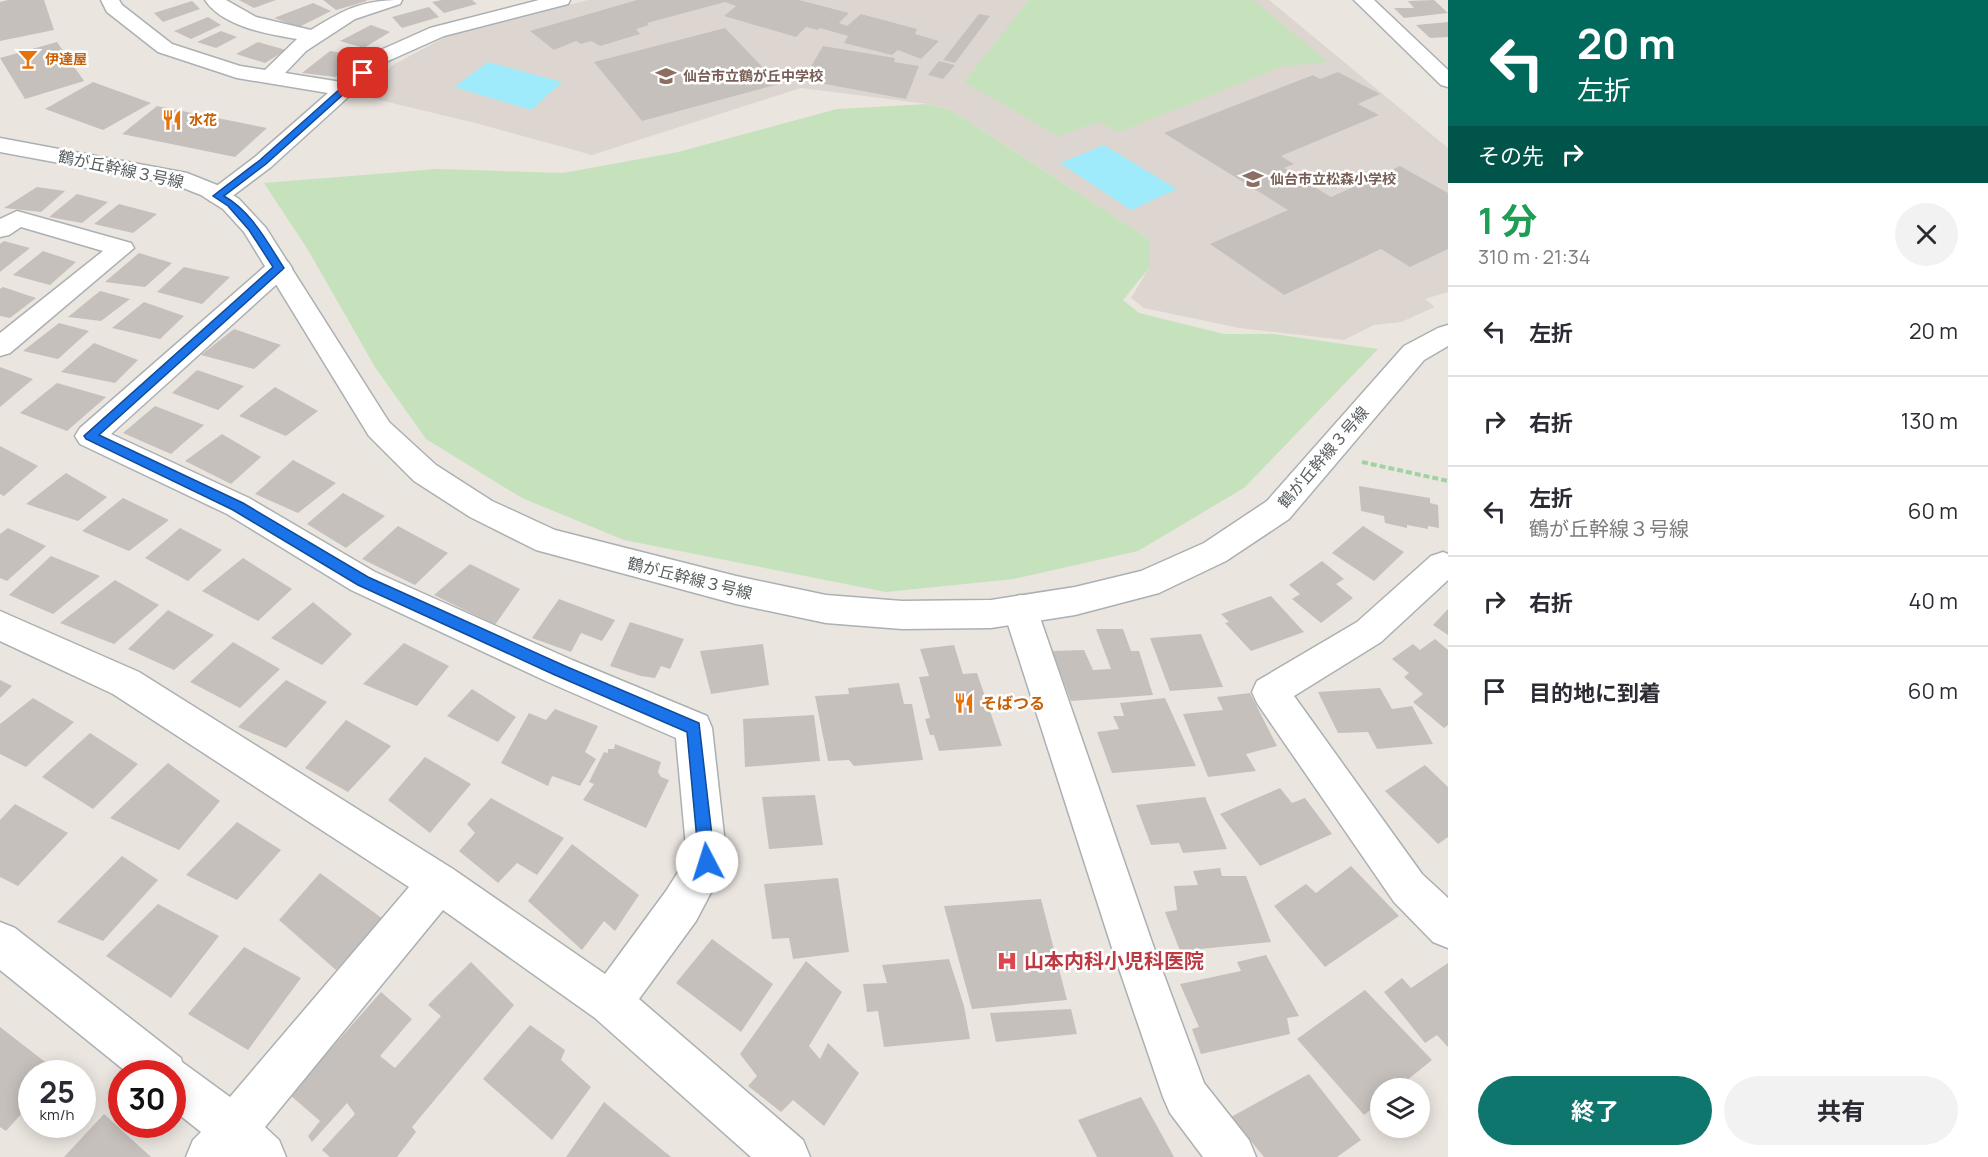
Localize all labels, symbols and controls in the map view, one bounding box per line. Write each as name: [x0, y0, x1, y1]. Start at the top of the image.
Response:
text: 20 m: [1577, 14, 1676, 72]
icon: left: [1478, 24, 1556, 102]
bar icon: 伊達屋: [16, 47, 40, 71]
pin: [337, 47, 388, 98]
place label: 伊達屋: [45, 49, 87, 68]
icon: arrive: [346, 56, 379, 89]
school or university icon: 仙台市立鶴が丘中学校: [654, 64, 678, 88]
place label: 仙台市立鶴が丘中学校: [683, 66, 823, 85]
text: 左折: [1577, 71, 1631, 108]
restaurant icon: 水花: [160, 108, 184, 132]
place label: 水花: [189, 110, 217, 129]
icon: right: [1556, 138, 1589, 171]
text: その先: [1478, 141, 1544, 171]
street label: 鶴が丘幹線３号線: [56, 145, 186, 193]
school or university icon: 仙台市立松森小学校: [1241, 167, 1265, 191]
place label: 仙台市立松森小学校: [1270, 169, 1396, 188]
text: 1 分: [1478, 196, 1537, 245]
button: close: [1895, 203, 1958, 266]
text: 310 m · 21:34: [1478, 243, 1591, 270]
icon: left: [1478, 315, 1511, 348]
text: 20 m: [1909, 316, 1958, 346]
text: 左折: [1529, 318, 1573, 348]
street label: 鶴が丘幹線３号線: [1273, 401, 1373, 513]
icon: right: [1478, 405, 1511, 438]
text: 130 m: [1901, 406, 1958, 436]
text: 右折: [1529, 408, 1573, 438]
text: 左折: [1529, 483, 1573, 513]
icon: left: [1478, 495, 1511, 528]
text: 60 m: [1908, 496, 1958, 526]
text: 鶴が丘幹線３号線: [1529, 515, 1689, 542]
street label: 鶴が丘幹線３号線: [625, 552, 755, 604]
icon: right: [1478, 585, 1511, 618]
text: 40 m: [1909, 586, 1958, 616]
text: 右折: [1529, 588, 1573, 618]
icon: arrive: [1478, 675, 1511, 708]
text: 60 m: [1908, 676, 1958, 706]
text: 目的地に到着: [1529, 678, 1661, 708]
restaurant icon: そばつる: [952, 691, 976, 715]
place label: そばつる: [981, 692, 1045, 714]
position arrow: [675, 830, 739, 894]
place label: 山本内科小児科医院: [1024, 947, 1204, 974]
hospital icon: 山本内科小児科医院: [995, 949, 1019, 973]
speed limit sign: 30: [108, 1060, 186, 1138]
text: 25: [39, 1071, 75, 1112]
button: 終了: [1478, 1076, 1712, 1145]
button: 共有: [1724, 1076, 1958, 1145]
map controls: [1370, 1078, 1430, 1138]
button: layers: [1370, 1078, 1430, 1138]
text: km/h: [40, 1104, 74, 1125]

